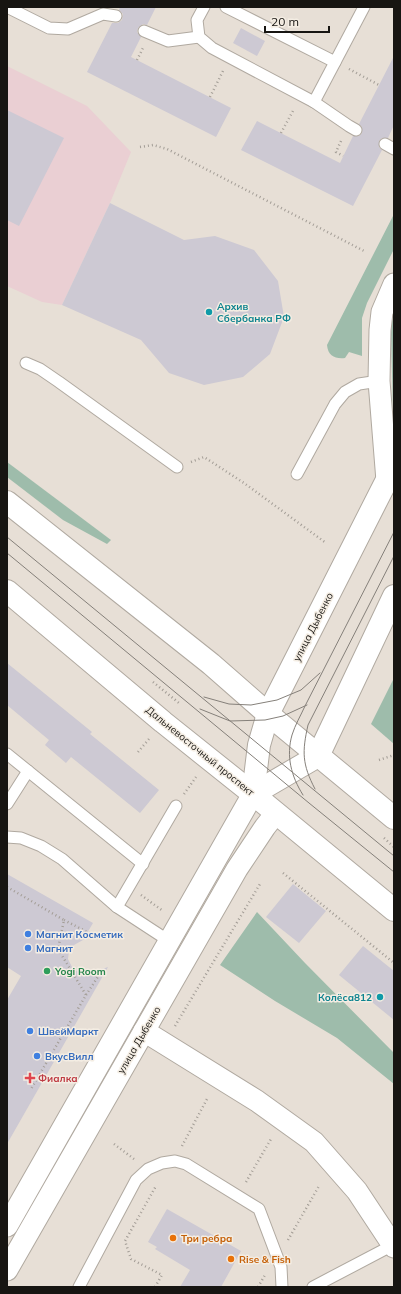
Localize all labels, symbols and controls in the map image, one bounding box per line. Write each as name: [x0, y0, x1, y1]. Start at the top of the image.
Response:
scale bar: [265, 8, 329, 34]
text: 20 m: [271, 14, 299, 29]
place label: Архив Сбербанка РФ: [217, 300, 291, 325]
marker: Архив Сбербанка РФ: [204, 307, 214, 317]
street label: улица Дыбенко: [290, 590, 336, 664]
street label: Дальневосточный проспект: [143, 703, 257, 799]
place label: Магнит Косметик: [36, 928, 123, 941]
marker: Магнит Косметик: [23, 929, 33, 939]
place label: Магнит: [36, 942, 73, 955]
marker: Магнит: [23, 943, 33, 953]
place label: Yogi Room: [54, 965, 106, 978]
marker: Yogi Room: [42, 966, 52, 976]
place label: Колёса812: [318, 991, 372, 1004]
marker: Колёса812: [375, 992, 385, 1002]
street label: улица Дыбенко: [114, 1004, 164, 1076]
place label: ШвейМаркт: [38, 1025, 99, 1038]
marker: ШвейМаркт: [25, 1026, 35, 1036]
place label: ВкусВилл: [45, 1050, 94, 1063]
marker: ВкусВилл: [32, 1051, 42, 1061]
place label: Фиалка: [38, 1072, 78, 1085]
marker: Фиалка: [25, 1073, 35, 1083]
place label: Три ребра: [181, 1232, 232, 1245]
marker: Три ребра: [168, 1233, 178, 1243]
place label: Rise & Fish: [239, 1253, 291, 1266]
marker: Rise & Fish: [226, 1254, 236, 1264]

